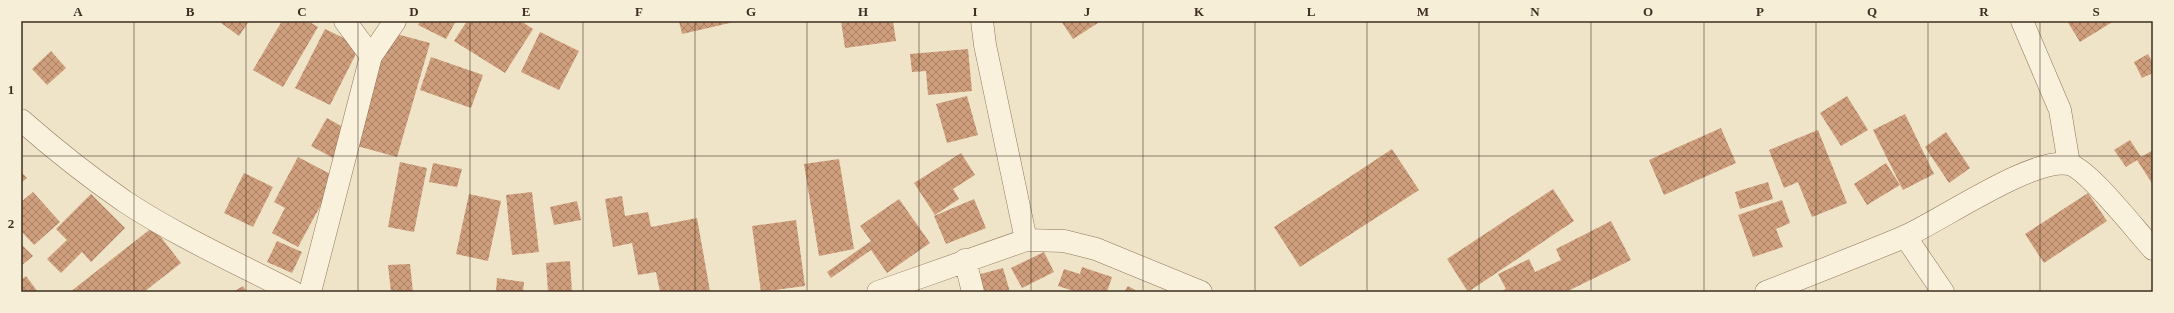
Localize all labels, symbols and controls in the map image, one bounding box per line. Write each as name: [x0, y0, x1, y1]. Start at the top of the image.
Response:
text: A: [73, 4, 83, 19]
text: B: [186, 4, 195, 19]
text: C: [297, 4, 307, 19]
text: D: [409, 4, 419, 19]
text: E: [522, 4, 530, 19]
text: F: [635, 4, 643, 19]
text: G: [746, 4, 756, 19]
text: H: [858, 4, 868, 19]
text: I: [972, 4, 978, 19]
text: J: [1084, 4, 1091, 19]
text: K: [1194, 4, 1205, 19]
text: L: [1307, 4, 1316, 19]
text: M: [1417, 4, 1429, 19]
text: N: [1530, 4, 1540, 19]
text: O: [1643, 4, 1653, 19]
text: P: [1756, 4, 1764, 19]
text: Q: [1867, 4, 1877, 19]
text: R: [1979, 4, 1989, 19]
text: S: [2092, 4, 2100, 19]
text: 1: [8, 82, 14, 97]
text: 2: [8, 216, 14, 231]

